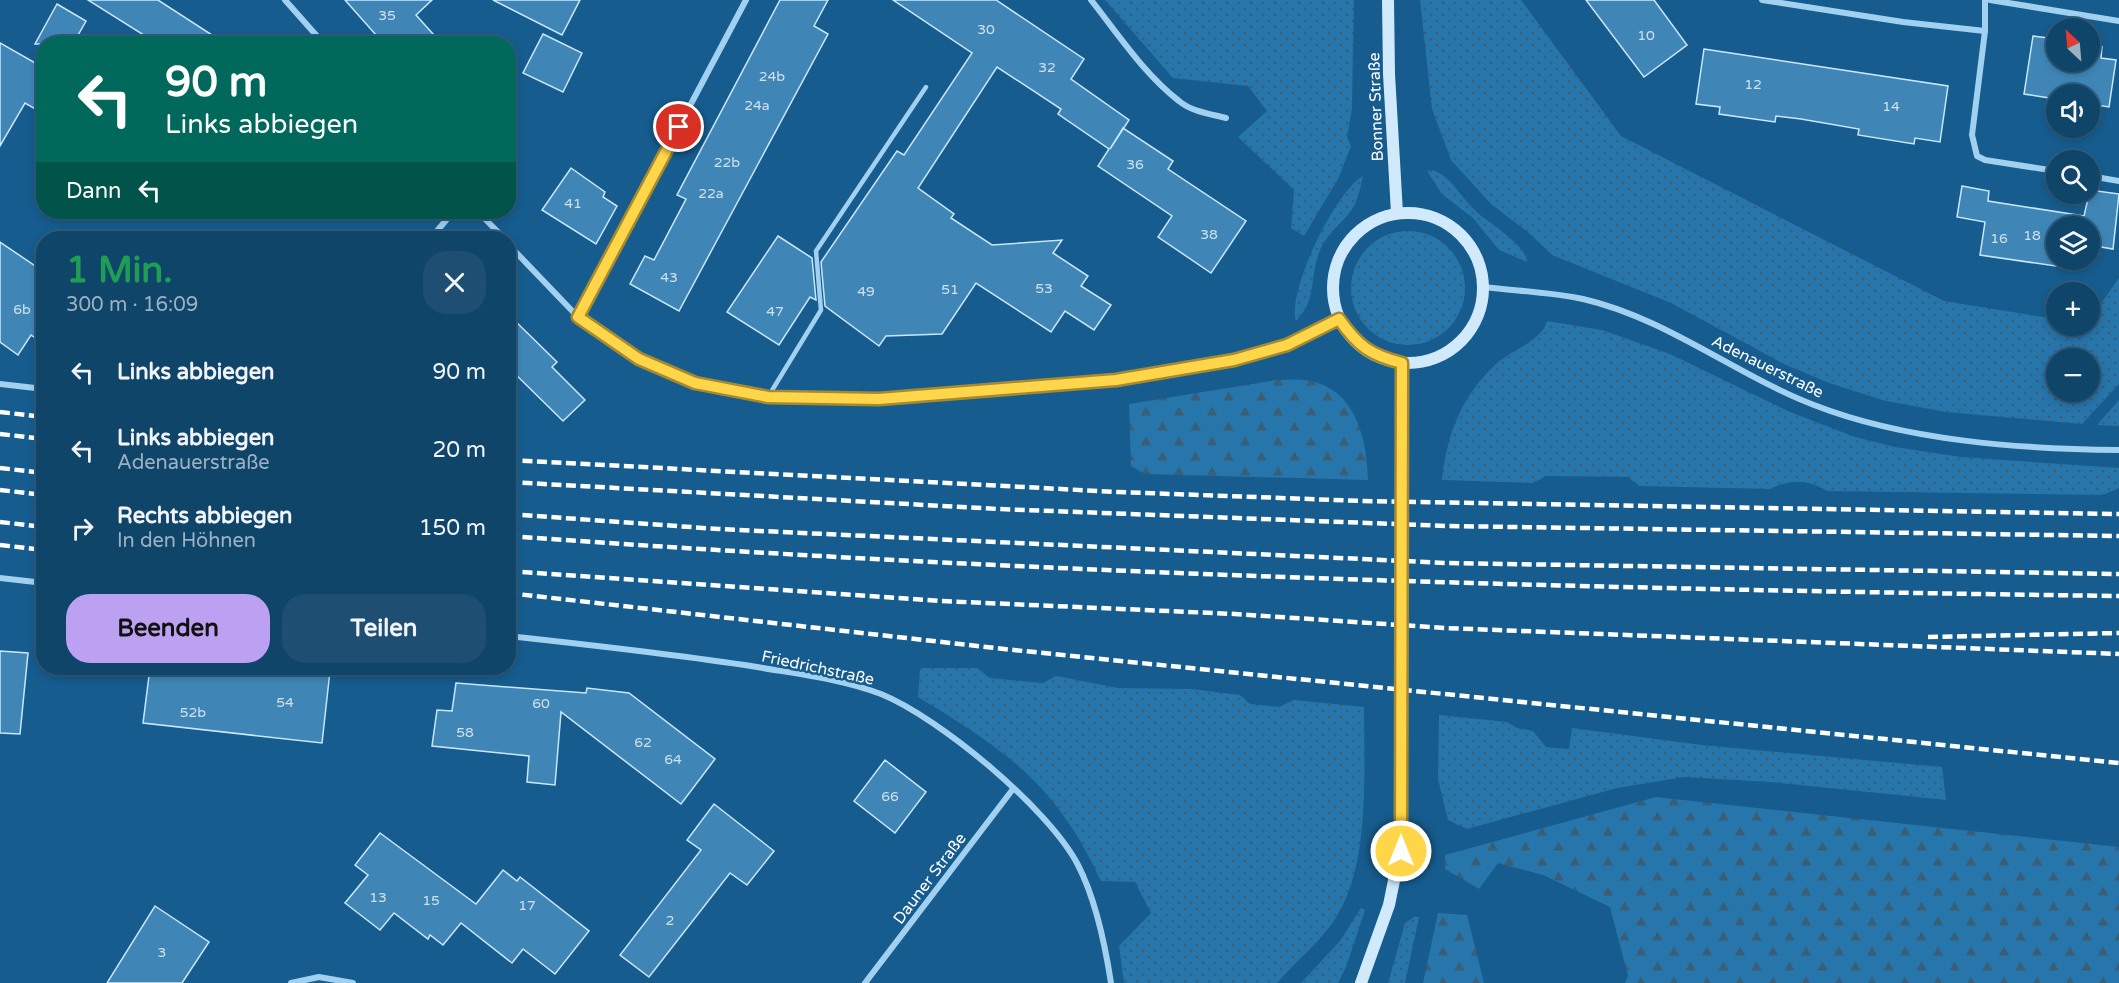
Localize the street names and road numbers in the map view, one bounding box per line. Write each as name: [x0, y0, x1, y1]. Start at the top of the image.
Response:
street label: Bonner Straße: [1364, 52, 1388, 162]
street label: Adenauerstraße: [1708, 331, 1827, 403]
street label: Friedrichstraße: [760, 646, 876, 690]
street label: Dauner Straße: [889, 829, 971, 928]

